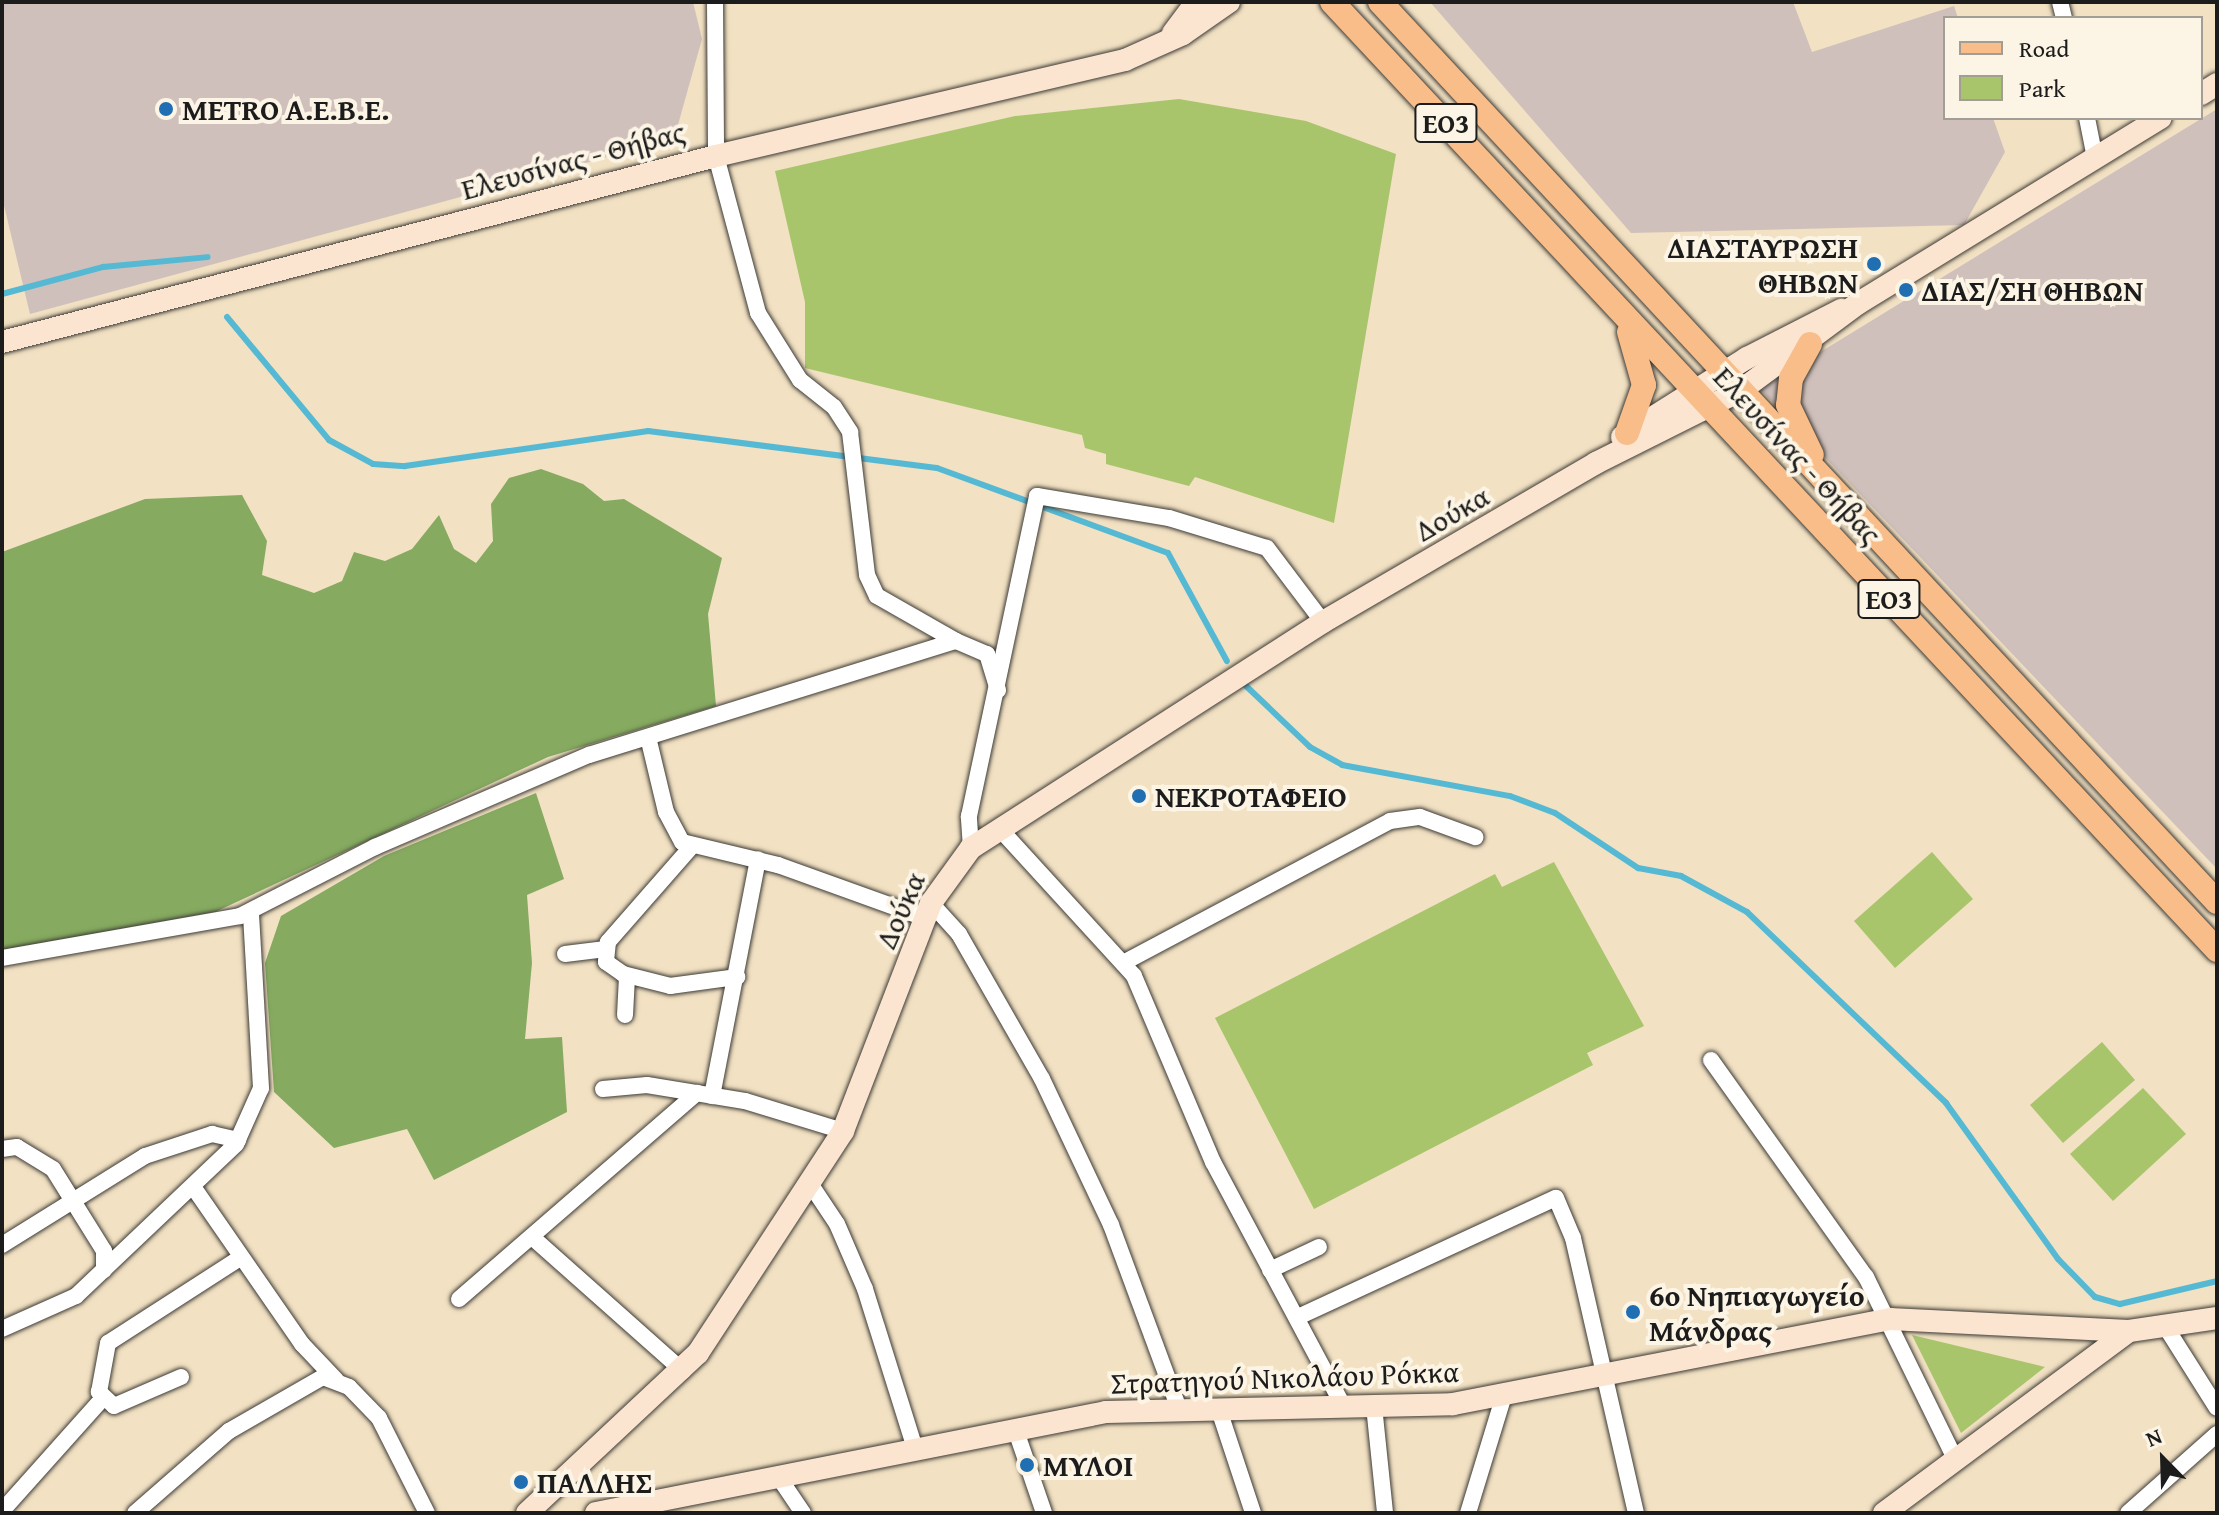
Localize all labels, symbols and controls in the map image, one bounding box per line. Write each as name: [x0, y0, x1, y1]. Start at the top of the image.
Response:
legend: [1943, 16, 2203, 120]
text: Road: [2019, 31, 2069, 66]
text: Park: [2019, 71, 2065, 106]
place label: METRO Α.Ε.Β.Ε.: [182, 91, 389, 127]
road number: ΕΟ3: [1414, 99, 1478, 147]
marker: METRO Α.Ε.Β.Ε.: [157, 100, 175, 118]
street label: Ελευσίνας - Θήβας: [457, 113, 689, 207]
place label: ΔΙΑΣΤΑΥΡΩΣΗ ΘΗΒΩΝ: [1668, 229, 1858, 300]
marker: ΔΙΑΣΤΑΥΡΩΣΗ ΘΗΒΩΝ: [1865, 255, 1883, 273]
place label: ΔΙΑΣ/ΣΗ ΘΗΒΩΝ: [1922, 272, 2143, 308]
marker: ΔΙΑΣ/ΣΗ ΘΗΒΩΝ: [1897, 281, 1915, 299]
street label: Ελευσίνας - Θήβας: [1706, 359, 1890, 551]
street label: Δούκα: [1408, 477, 1496, 549]
road number: ΕΟ3: [1857, 575, 1921, 623]
place label: ΝΕΚΡΟΤΑΦΕΙΟ: [1155, 778, 1347, 814]
marker: ΝΕΚΡΟΤΑΦΕΙΟ: [1130, 787, 1148, 805]
street label: Δούκα: [867, 866, 933, 954]
place label: 6ο Νηπιαγωγείο Μάνδρας: [1649, 1277, 1865, 1348]
marker: 6ο Νηπιαγωγείο Μάνδρας: [1624, 1303, 1642, 1321]
street label: Στρατηγού Νικολάου Ρόκκα: [1110, 1353, 1460, 1401]
north arrow: [2123, 1419, 2203, 1499]
text: N: [2141, 1419, 2167, 1455]
place label: ΜΥΛΟΙ: [1043, 1447, 1133, 1483]
marker: ΜΥΛΟΙ: [1018, 1456, 1036, 1474]
place label: ΠΑΛΛΗΣ: [537, 1464, 652, 1500]
marker: ΠΑΛΛΗΣ: [512, 1473, 530, 1491]

